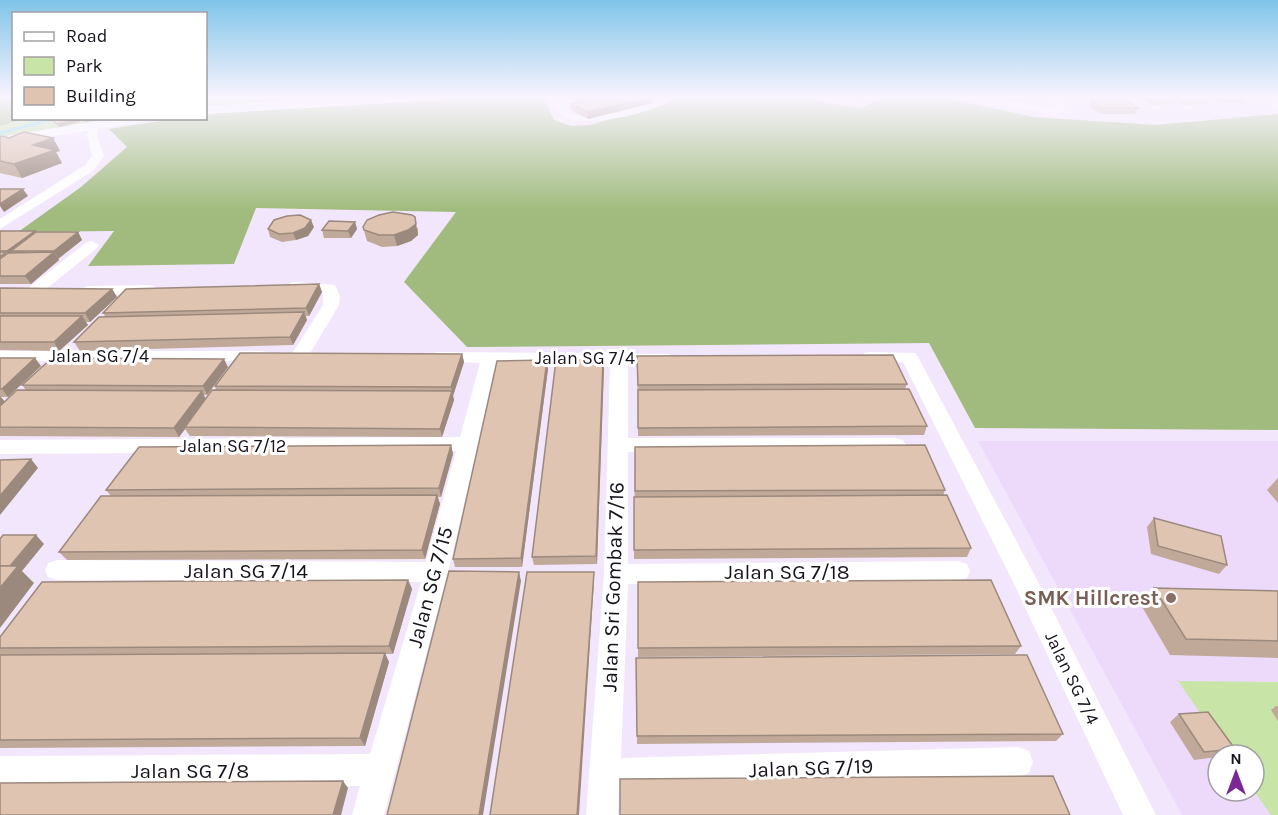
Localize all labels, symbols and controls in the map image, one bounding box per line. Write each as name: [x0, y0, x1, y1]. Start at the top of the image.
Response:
legend: [12, 12, 207, 120]
text: Road: [66, 25, 107, 47]
text: Park: [66, 55, 103, 77]
text: Building: [66, 85, 136, 107]
street label: Jalan SG 7/4: [49, 345, 149, 367]
street label: Jalan SG 7/4: [535, 347, 635, 369]
street label: Jalan SG 7/12: [180, 435, 286, 457]
street label: Jalan Sri Gombak 7/16: [597, 482, 629, 692]
street label: Jalan SG 7/15: [402, 524, 458, 650]
street label: Jalan SG 7/14: [184, 559, 308, 583]
street label: Jalan SG 7/18: [724, 560, 850, 584]
place label: SMK Hillcrest: [1024, 586, 1159, 610]
marker: SMK Hillcrest: [1164, 591, 1178, 605]
street label: Jalan SG 7/4: [1040, 628, 1104, 728]
north arrow: [1206, 743, 1266, 803]
text: N: [1230, 749, 1242, 768]
street label: Jalan SG 7/19: [748, 754, 874, 782]
street label: Jalan SG 7/8: [131, 759, 249, 783]

